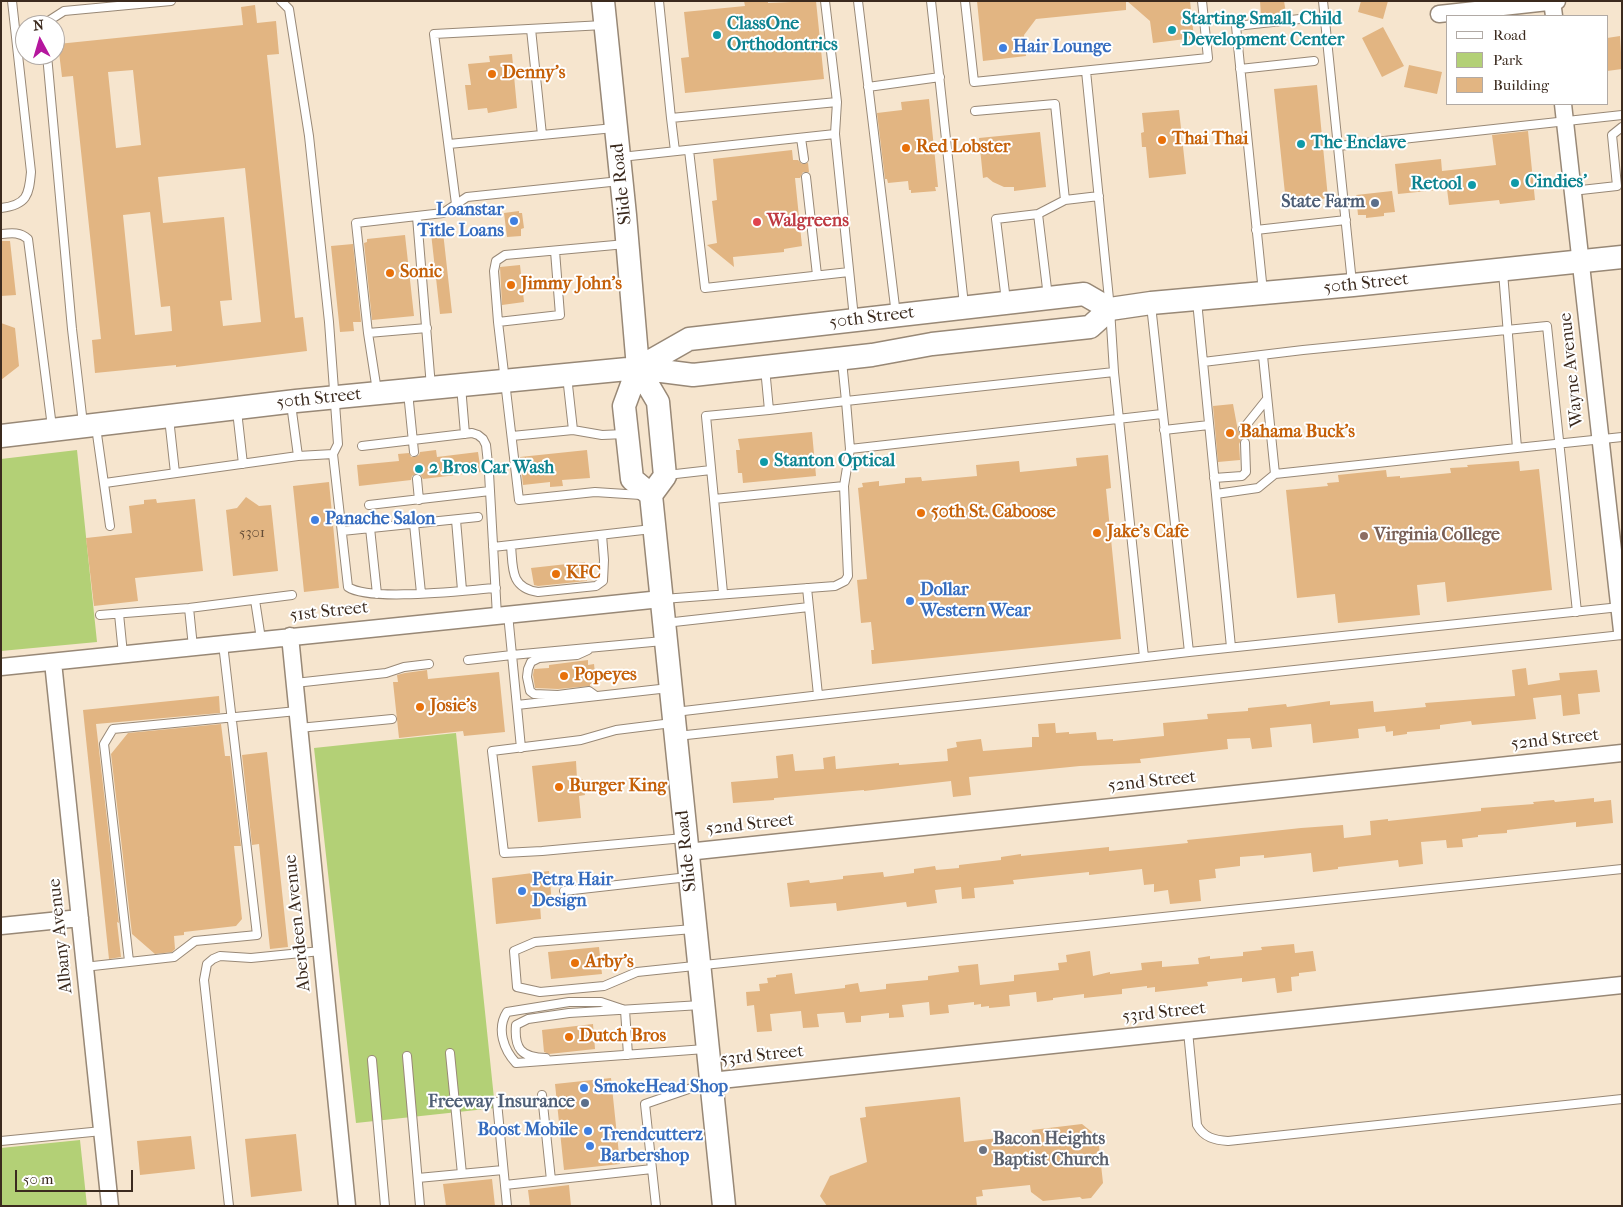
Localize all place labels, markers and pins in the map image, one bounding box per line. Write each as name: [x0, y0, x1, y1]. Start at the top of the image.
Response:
place label: Starting Small, Child Development Center: [1182, 9, 1344, 52]
place label: ClassOne Orthodontrics: [727, 14, 838, 56]
marker: Starting Small, Child Development Center: [1166, 24, 1178, 36]
marker: ClassOne Orthodontrics: [711, 29, 723, 41]
place label: Hair Lounge: [1013, 37, 1111, 59]
marker: Hair Lounge: [997, 42, 1009, 54]
place label: Denny's: [502, 63, 565, 85]
marker: Denny's: [486, 68, 498, 80]
place label: Thai Thai: [1172, 129, 1248, 151]
place label: The Enclave: [1311, 133, 1406, 155]
marker: Thai Thai: [1156, 134, 1168, 146]
place label: Red Lobster: [916, 137, 1010, 159]
marker: The Enclave: [1295, 138, 1307, 150]
marker: Red Lobster: [900, 142, 912, 154]
place label: Cindies': [1525, 172, 1587, 194]
place label: Retool: [1411, 174, 1462, 196]
marker: Cindies': [1509, 177, 1521, 189]
marker: Retool: [1466, 179, 1478, 191]
place label: State Farm: [1281, 192, 1365, 214]
marker: State Farm: [1369, 197, 1381, 209]
place label: Loanstar Title Loans: [417, 200, 504, 242]
place label: Walgreens: [767, 211, 849, 233]
marker: Loanstar Title Loans: [508, 215, 520, 227]
marker: Walgreens: [751, 216, 763, 228]
place label: Sonic: [400, 262, 442, 284]
marker: Sonic: [384, 267, 396, 279]
place label: Jimmy John's: [521, 274, 622, 296]
marker: Jimmy John's: [505, 279, 517, 291]
place label: Bahama Buck's: [1240, 422, 1355, 444]
marker: Bahama Buck's: [1224, 427, 1236, 439]
place label: Stanton Optical: [774, 451, 895, 473]
marker: Stanton Optical: [758, 456, 770, 468]
place label: 2 Bros Car Wash: [429, 458, 554, 480]
marker: 2 Bros Car Wash: [413, 463, 425, 475]
place label: 50th St. Caboose: [931, 502, 1056, 524]
marker: 50th St. Caboose: [915, 507, 927, 519]
place label: Panache Salon: [325, 509, 435, 531]
marker: Panache Salon: [309, 514, 321, 526]
place label: Jake's Cafe: [1107, 522, 1189, 544]
place label: Virginia College: [1374, 525, 1500, 547]
marker: Jake's Cafe: [1091, 527, 1103, 539]
marker: Virginia College: [1358, 530, 1370, 542]
place label: KFC: [566, 563, 601, 585]
marker: KFC: [550, 568, 562, 580]
place label: Dollar Western Wear: [920, 580, 1031, 622]
marker: Dollar Western Wear: [904, 595, 916, 607]
place label: Popeyes: [574, 665, 637, 687]
marker: Popeyes: [558, 670, 570, 682]
place label: Josie's: [430, 696, 477, 718]
marker: Josie's: [414, 701, 426, 713]
place label: Burger King: [569, 776, 667, 798]
marker: Burger King: [553, 781, 565, 793]
place label: Petra Hair Design: [532, 870, 613, 912]
marker: Petra Hair Design: [516, 885, 528, 897]
place label: Arby's: [585, 952, 634, 974]
marker: Arby's: [569, 957, 581, 969]
place label: Dutch Bros: [579, 1026, 666, 1048]
marker: Dutch Bros: [563, 1031, 575, 1043]
place label: SmokeHead Shop: [594, 1077, 728, 1099]
marker: SmokeHead Shop: [578, 1082, 590, 1094]
place label: Freeway Insurance: [428, 1092, 575, 1114]
marker: Freeway Insurance: [579, 1097, 591, 1109]
place label: Boost Mobile: [477, 1120, 578, 1142]
marker: Boost Mobile: [582, 1125, 594, 1137]
place label: Trendcutterz Barbershop: [600, 1125, 703, 1168]
place label: Bacon Heights Baptist Church: [993, 1129, 1109, 1172]
marker: Trendcutterz Barbershop: [584, 1140, 596, 1152]
marker: Bacon Heights Baptist Church: [977, 1144, 989, 1156]

